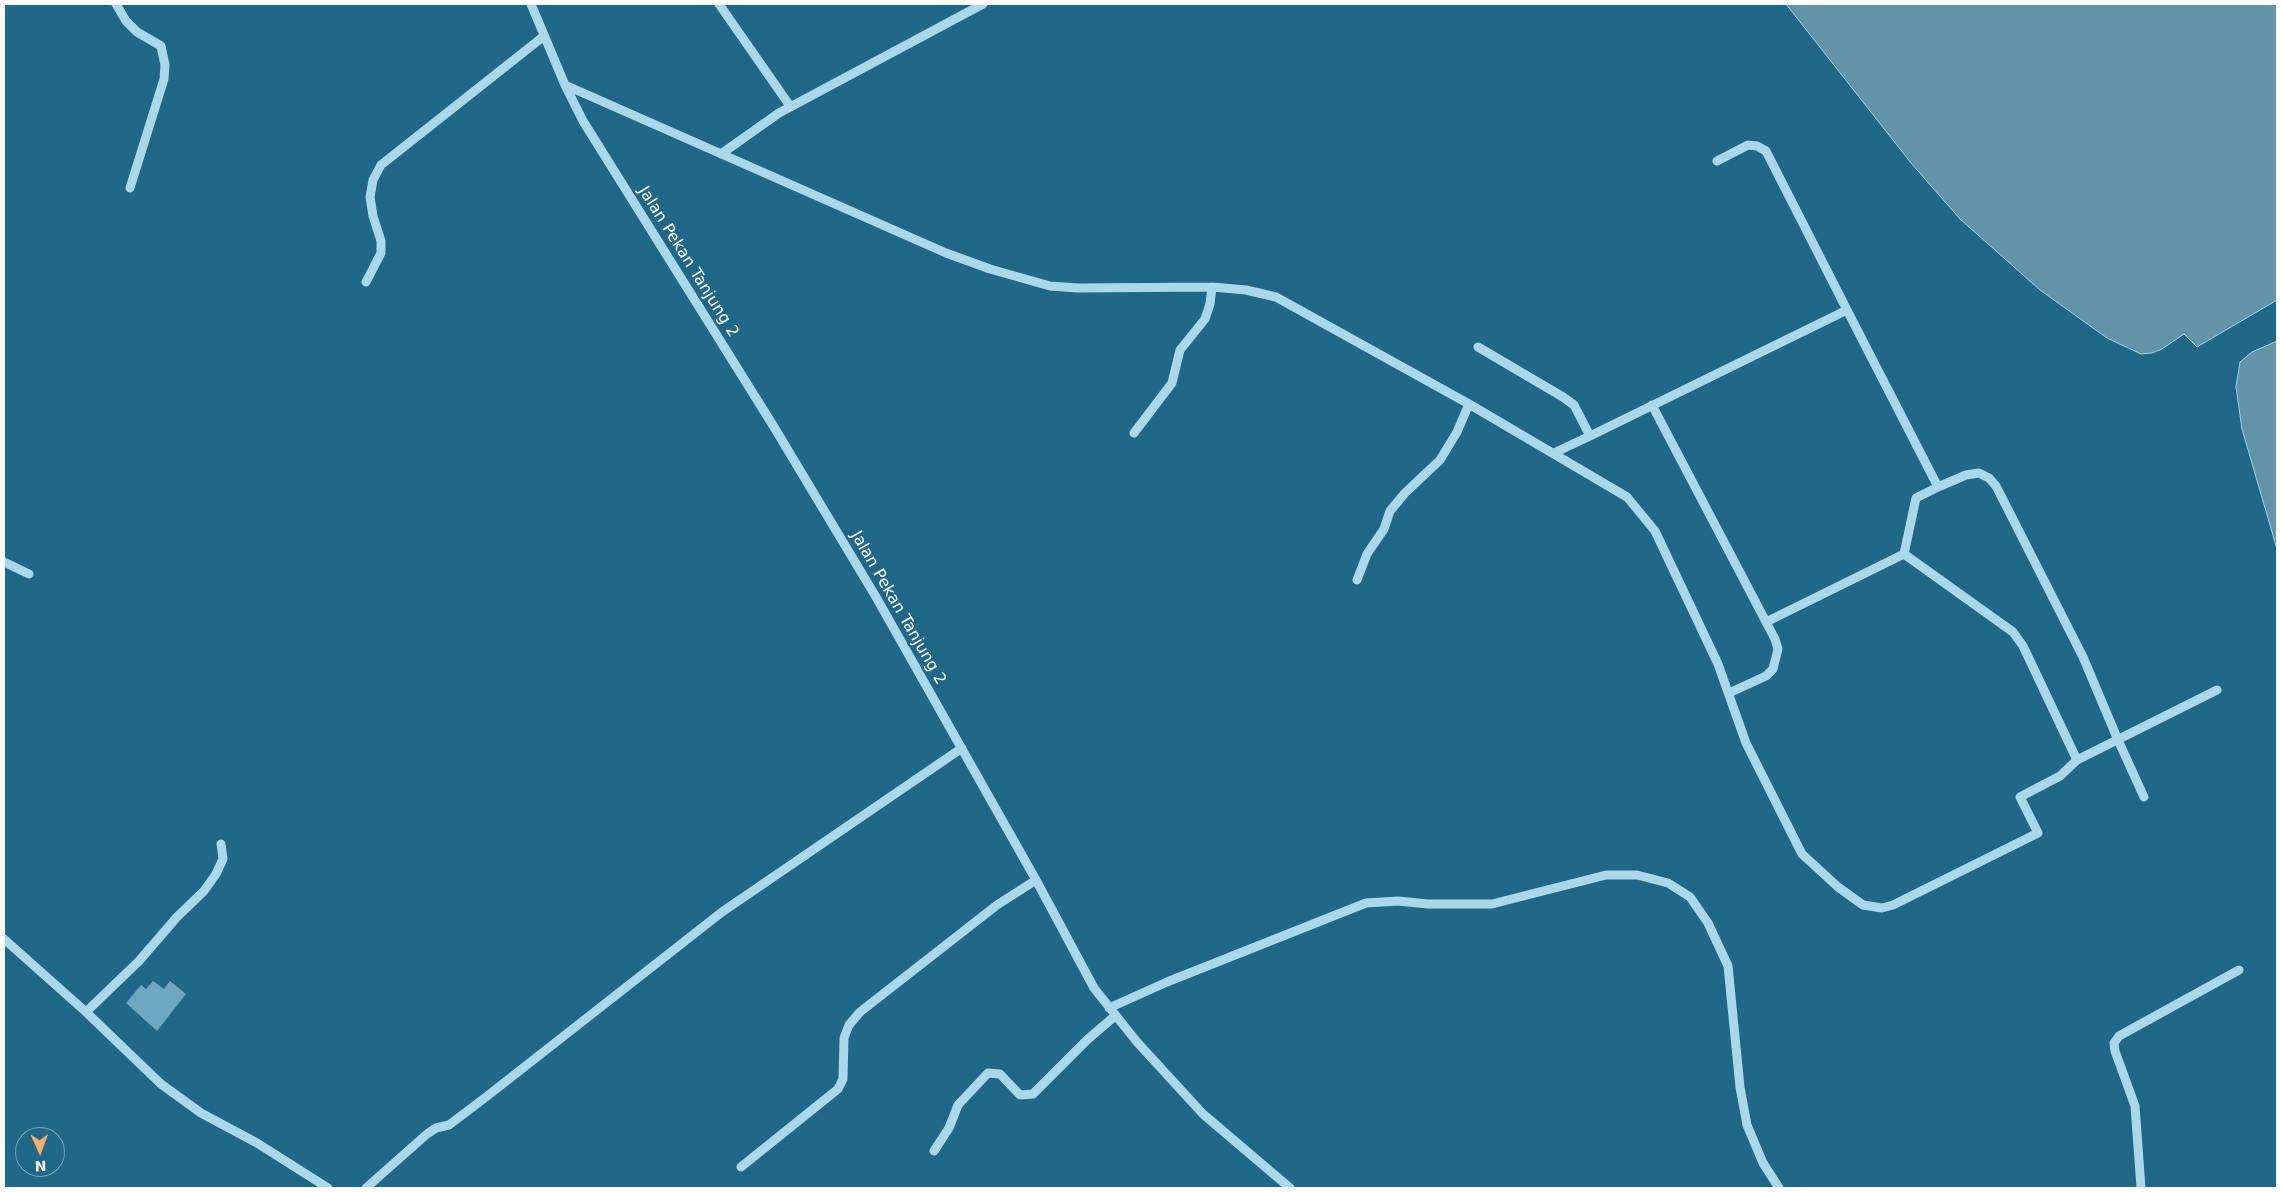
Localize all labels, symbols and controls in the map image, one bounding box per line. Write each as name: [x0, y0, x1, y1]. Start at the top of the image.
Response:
street label: Jalan Pekan Tanjung 2: [634, 183, 742, 341]
street label: Jalan Pekan Tanjung 2: [846, 528, 950, 688]
north arrow: [15, 1127, 65, 1177]
text: N: [34, 1158, 47, 1174]

